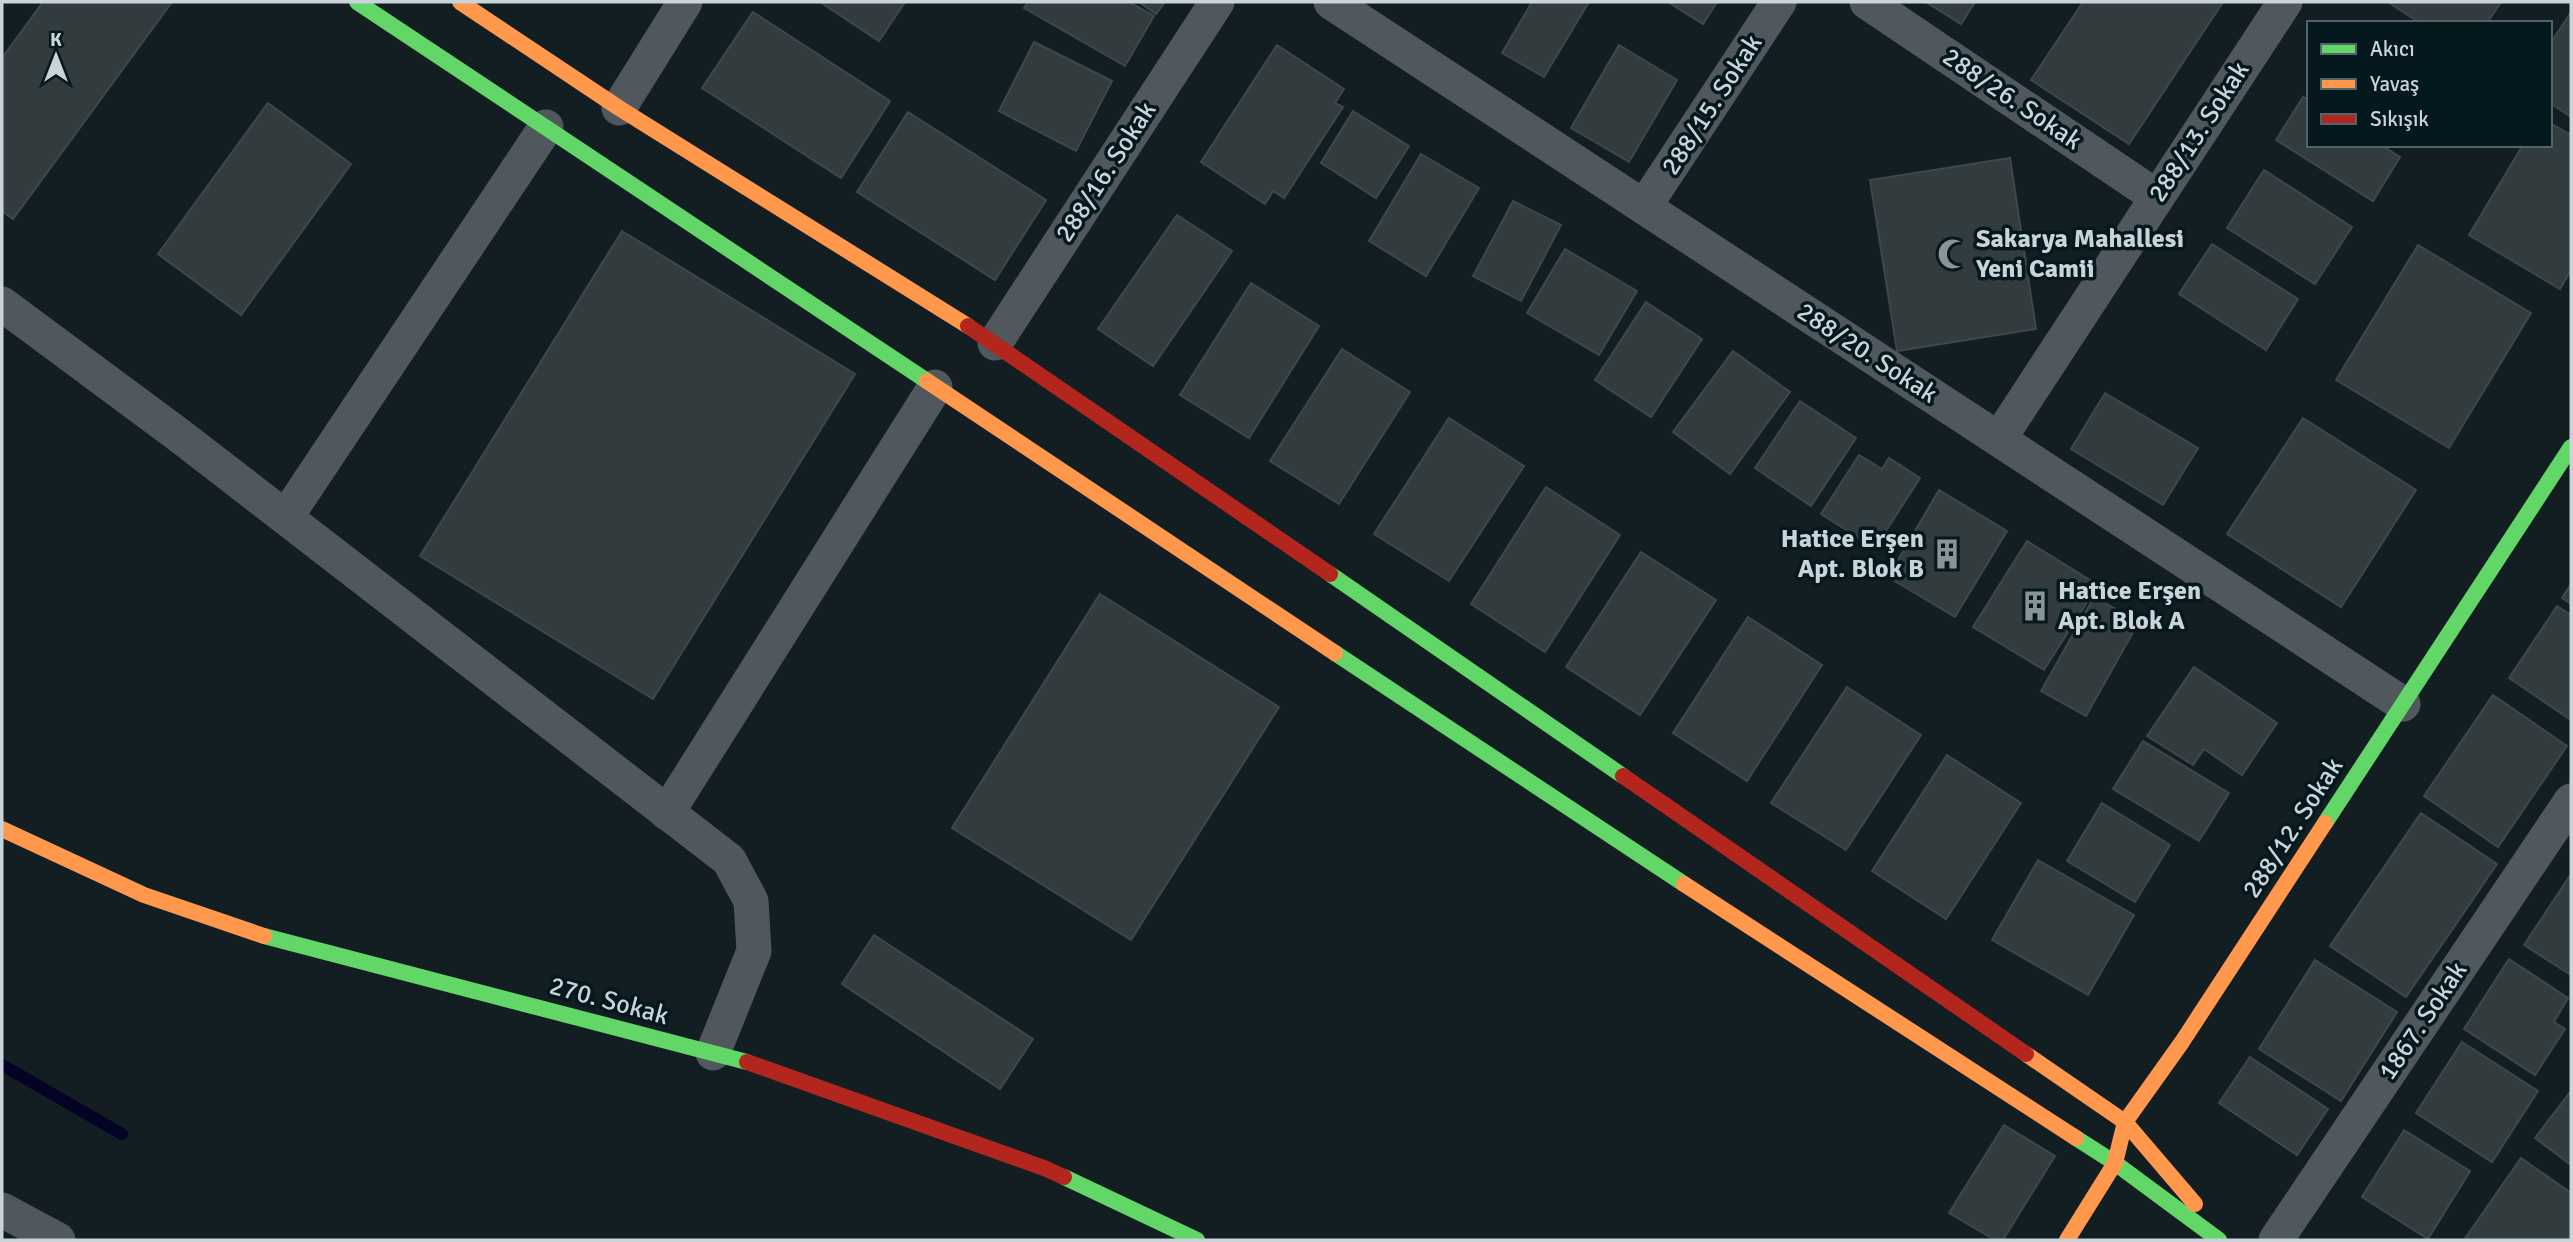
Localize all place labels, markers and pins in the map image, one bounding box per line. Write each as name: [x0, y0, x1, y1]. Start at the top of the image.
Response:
place label: Sakarya Mahallesi Yeni Camii: [1975, 223, 2184, 285]
mosque icon: Sakarya Mahallesi Yeni Camii: [1936, 237, 1970, 271]
place label: Hatice Erşen Apt. Blok B: [1781, 523, 1924, 585]
building icon: Hatice Erşen Apt. Blok B: [1930, 537, 1964, 571]
place label: Hatice Erşen Apt. Blok A: [2058, 575, 2201, 637]
building icon: Hatice Erşen Apt. Blok A: [2018, 589, 2052, 623]

